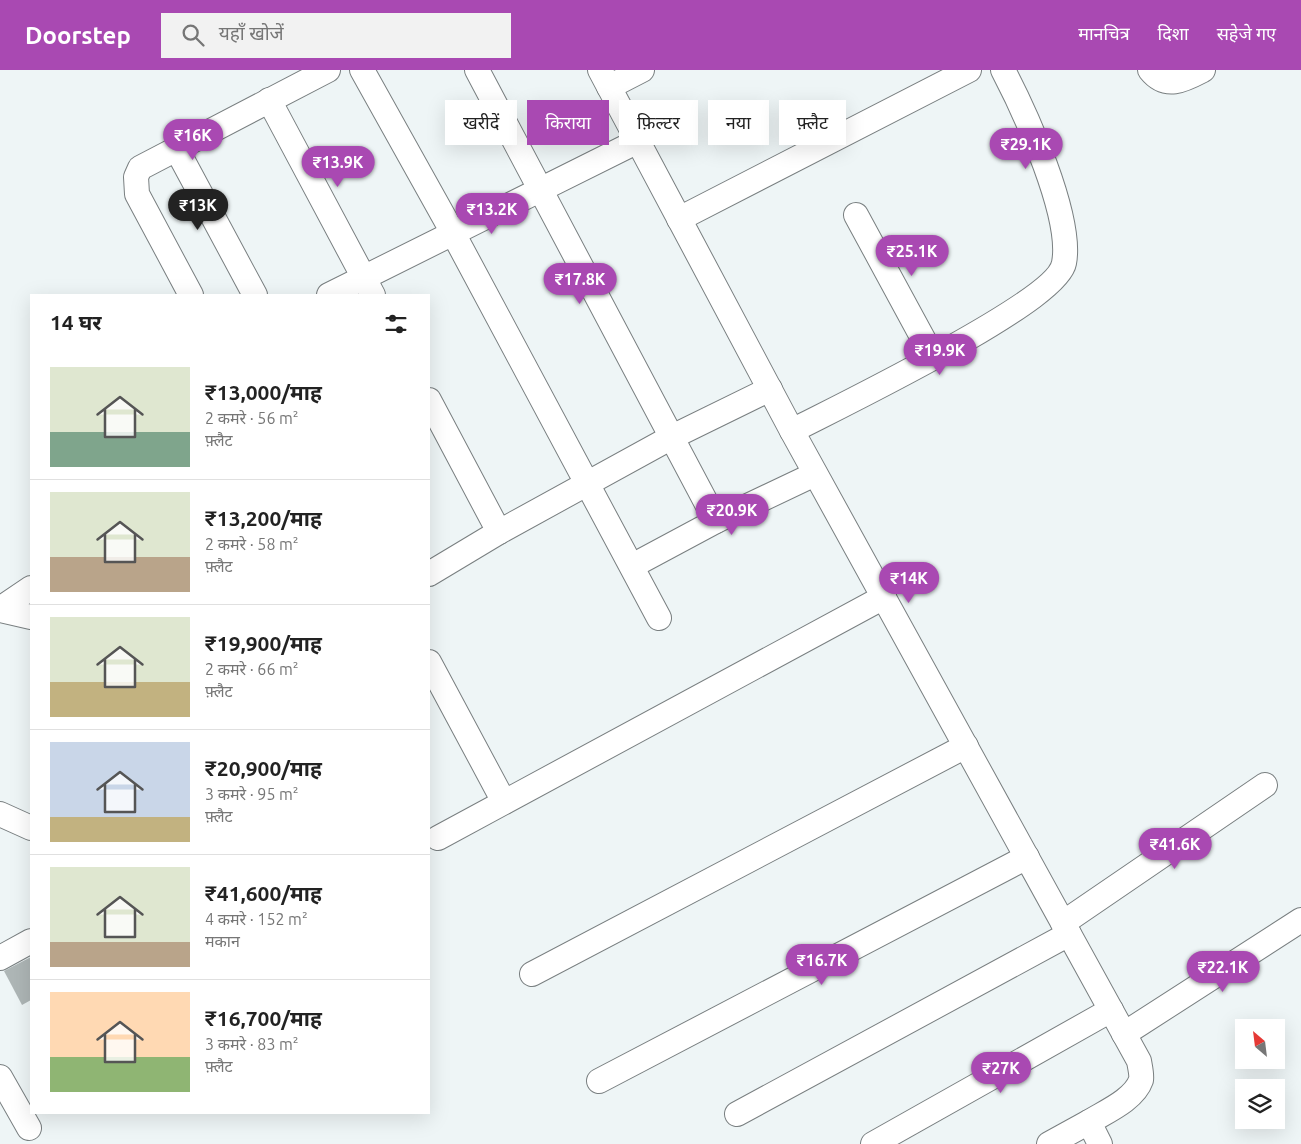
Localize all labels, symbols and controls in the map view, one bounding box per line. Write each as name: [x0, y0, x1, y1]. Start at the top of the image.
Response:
search box: [161, 13, 511, 58]
icon: search: [179, 21, 207, 49]
text: Doorstep: [25, 22, 131, 49]
text: यहाँ खोजें: [219, 22, 284, 44]
text: मानचित्र: [1078, 23, 1130, 43]
text: दिशा: [1158, 23, 1189, 43]
text: सहेजे गए: [1217, 23, 1276, 43]
chip: खरीदें: [445, 100, 517, 145]
chip: किराया: [527, 100, 609, 145]
chip: फ़िल्टर: [619, 100, 698, 145]
chip: नया: [708, 100, 769, 145]
chip: फ़्लैट: [779, 100, 846, 145]
pin: ₹16K: [163, 118, 223, 161]
text: ₹16K: [174, 126, 212, 144]
pin: ₹29.1K: [985, 128, 1067, 170]
text: ₹29.1K: [1001, 135, 1051, 153]
pin: ₹13.9K: [297, 146, 379, 188]
text: ₹13.9K: [313, 153, 363, 171]
pin: ₹13K: [168, 189, 228, 231]
pin: ₹13.2K: [451, 192, 533, 235]
text: ₹13K: [179, 196, 217, 214]
text: ₹13.2K: [467, 200, 517, 218]
pin: ₹25.1K: [871, 234, 953, 277]
text: ₹25.1K: [887, 242, 937, 260]
pin: ₹17.8K: [539, 262, 621, 305]
text: ₹17.8K: [555, 270, 605, 288]
text: 14 घर: [50, 310, 102, 334]
icon: filters: [382, 310, 410, 338]
pin: ₹19.9K: [899, 334, 981, 376]
text: ₹19.9K: [915, 341, 965, 359]
text: ₹13,000/माह: [205, 380, 322, 404]
icon: home: [90, 387, 150, 447]
text: 2 कमरे · 56 m²: [205, 409, 299, 427]
text: फ़्लैट: [205, 431, 233, 449]
pin: ₹20.9K: [691, 494, 773, 536]
text: ₹20.9K: [707, 501, 757, 519]
text: ₹13,200/माह: [205, 506, 322, 530]
icon: home: [90, 512, 150, 572]
text: 2 कमरे · 58 m²: [205, 535, 299, 553]
text: फ़्लैट: [205, 557, 233, 575]
pin: ₹14K: [879, 562, 939, 604]
text: ₹14K: [890, 569, 928, 587]
text: ₹19,900/माह: [205, 631, 322, 655]
icon: home: [90, 637, 150, 697]
text: 2 कमरे · 66 m²: [205, 660, 299, 678]
text: फ़्लैट: [205, 682, 233, 700]
text: ₹20,900/माह: [205, 756, 322, 780]
icon: home: [90, 762, 150, 822]
text: 3 कमरे · 95 m²: [205, 785, 299, 803]
text: फ़्लैट: [205, 807, 233, 825]
pin: ₹41.6K: [1134, 828, 1216, 870]
text: ₹41.6K: [1150, 835, 1200, 853]
text: ₹41,600/माह: [205, 881, 322, 905]
icon: home: [90, 887, 150, 947]
text: 4 कमरे · 152 m²: [205, 910, 308, 928]
text: मकान: [205, 932, 240, 950]
pin: ₹16.7K: [781, 944, 863, 986]
pin: ₹22.1K: [1182, 950, 1264, 993]
text: ₹16.7K: [797, 951, 847, 969]
text: ₹22.1K: [1198, 958, 1248, 976]
text: ₹16,700/माह: [205, 1006, 322, 1030]
icon: home: [90, 1012, 150, 1072]
north arrow: [1235, 1019, 1285, 1069]
map controls: [1235, 1019, 1285, 1129]
text: 3 कमरे · 83 m²: [205, 1035, 299, 1053]
pin: ₹27K: [971, 1052, 1031, 1094]
text: फ़्लैट: [205, 1057, 233, 1075]
text: ₹27K: [982, 1059, 1020, 1077]
button: layers: [1235, 1079, 1285, 1129]

